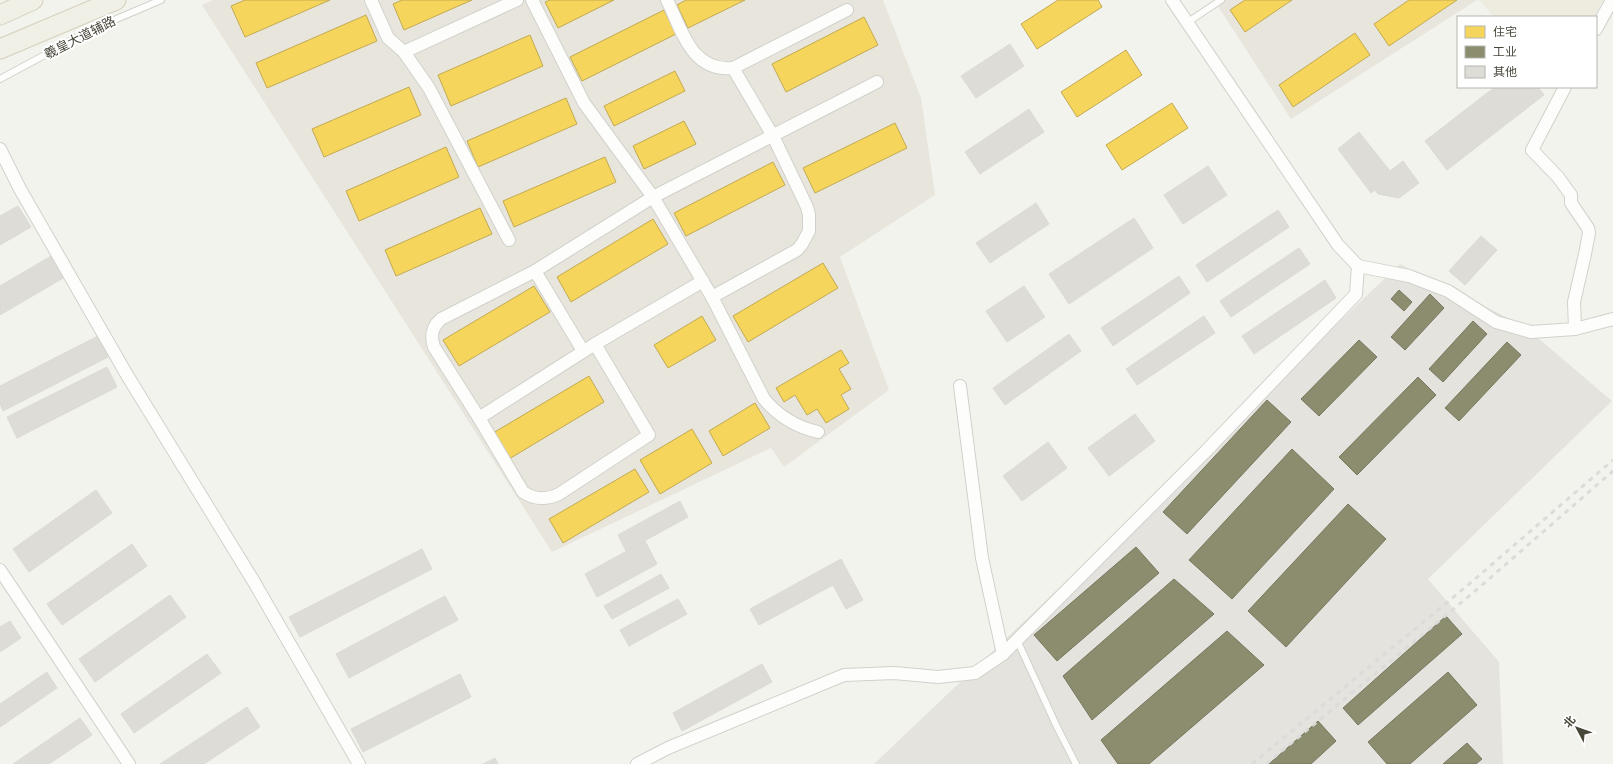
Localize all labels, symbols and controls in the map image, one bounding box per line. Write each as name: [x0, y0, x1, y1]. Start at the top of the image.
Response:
street label: 羲皇大道辅路: [41, 12, 119, 64]
legend: [1457, 16, 1597, 88]
text: 住宅: [1493, 24, 1517, 41]
text: 工业: [1493, 44, 1517, 61]
text: 其他: [1493, 64, 1517, 81]
north arrow: [1557, 708, 1597, 748]
text: 北: [1561, 713, 1579, 731]

